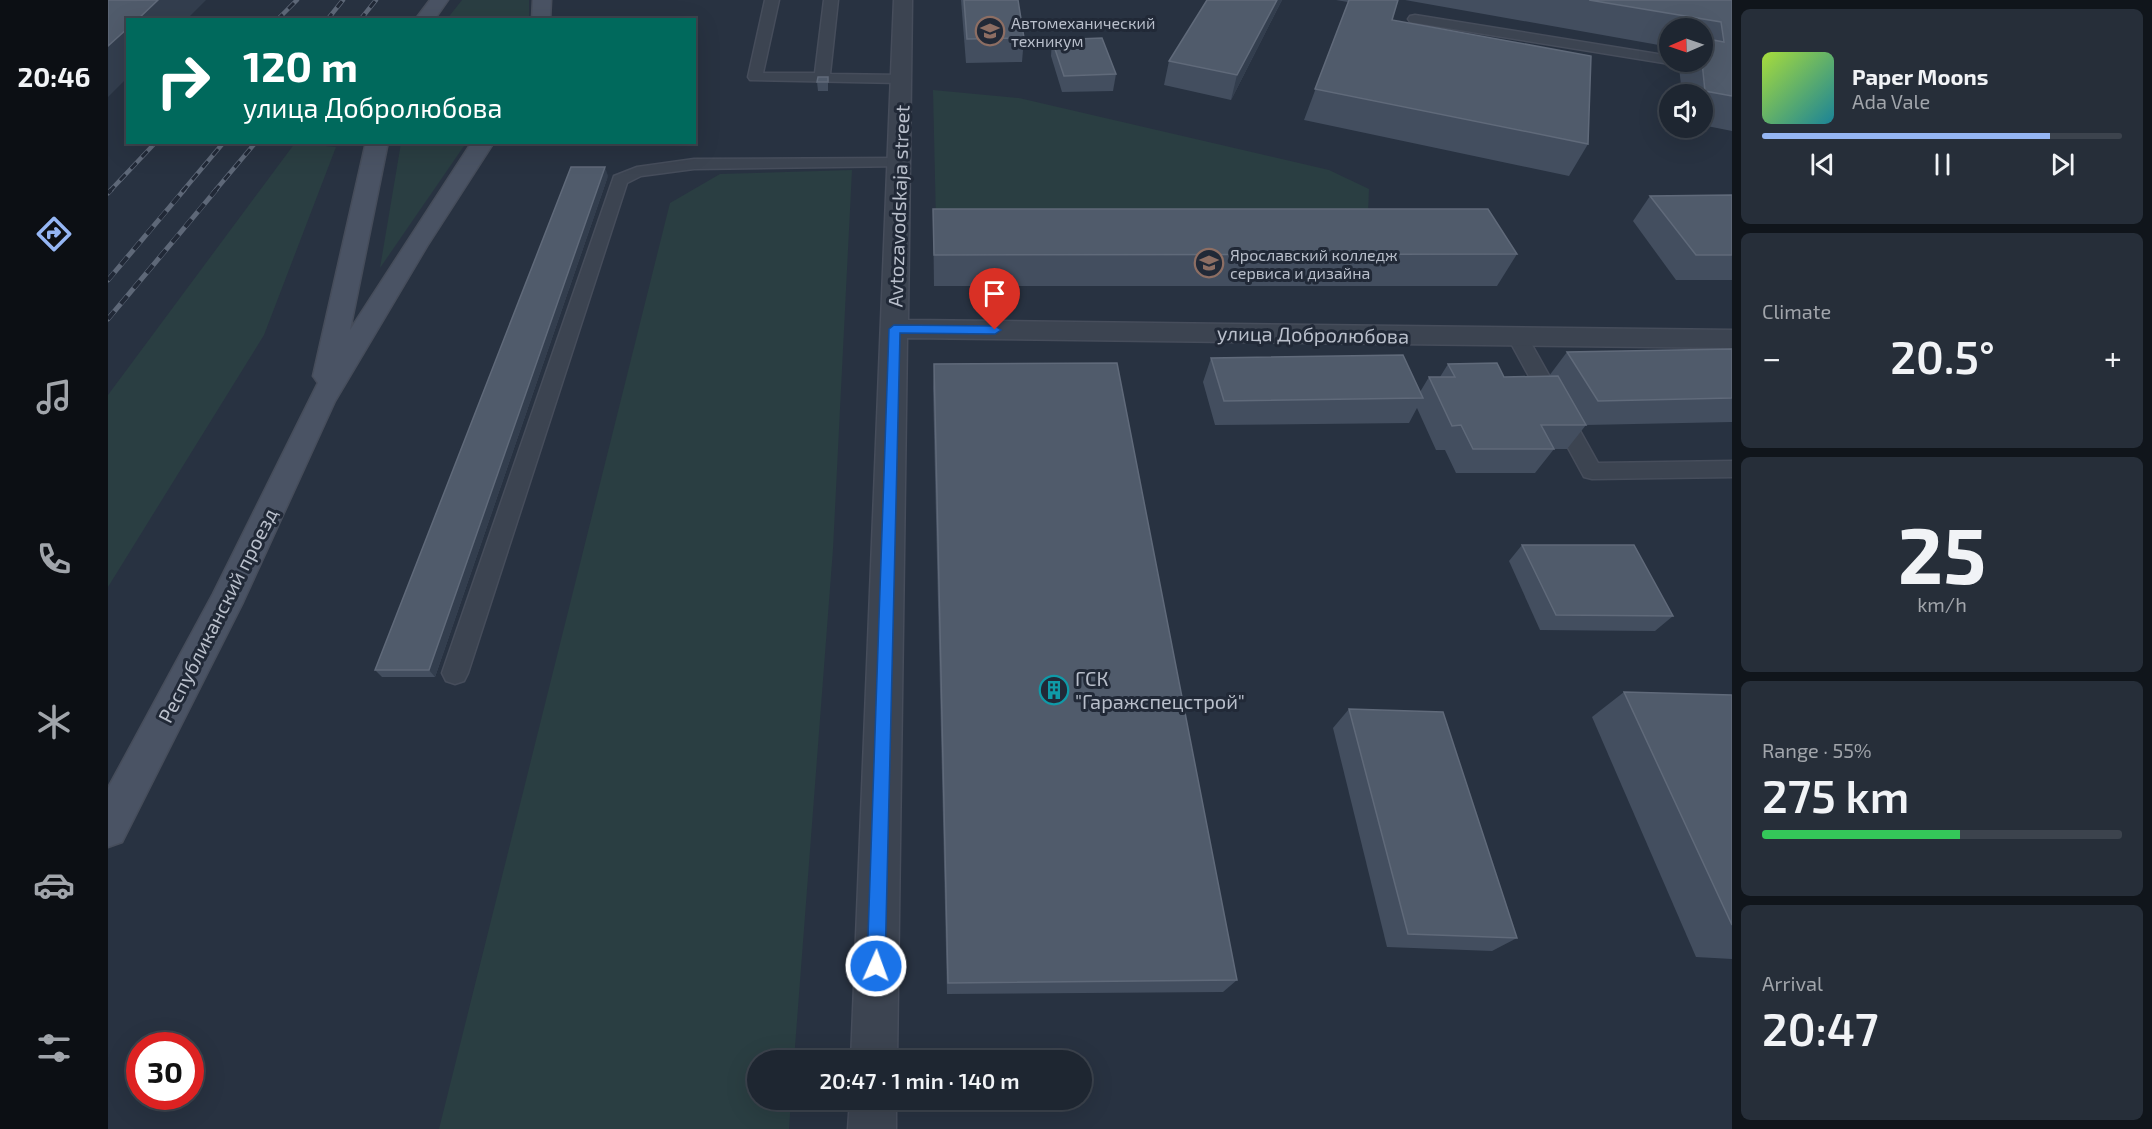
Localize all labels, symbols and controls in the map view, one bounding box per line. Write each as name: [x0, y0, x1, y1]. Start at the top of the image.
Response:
place label: Автомеханический техникум: [1011, 13, 1155, 51]
school or university icon: Автомеханический техникум: [974, 15, 1006, 47]
north arrow: [1659, 18, 1713, 72]
map controls: [1659, 18, 1713, 138]
text: 120 m: [243, 40, 358, 90]
icon: right: [144, 42, 222, 120]
text: 20:46: [18, 60, 90, 92]
text: Paper Moons: [1852, 63, 1988, 89]
button: sound: [1659, 84, 1713, 138]
text: Ada Vale: [1852, 89, 1930, 113]
text: улица Добролюбова: [243, 91, 502, 123]
street label: Avtozavodskaja street: [882, 104, 914, 308]
icon: previous: [1806, 148, 1839, 181]
icon: pause: [1926, 148, 1959, 181]
icon: next: [2046, 148, 2079, 181]
icon: directions: [33, 213, 75, 255]
place label: Ярославский колледж сервиса и дизайна: [1230, 245, 1398, 282]
school or university icon: Ярославский колледж сервиса и дизайна: [1193, 247, 1225, 279]
pin: [969, 268, 1020, 330]
icon: arrive: [978, 277, 1011, 310]
text: Climate: [1762, 299, 1831, 323]
street label: улица Добролюбова: [1217, 320, 1409, 349]
text: 20.5°: [1890, 329, 1995, 383]
text: −: [1762, 337, 1781, 377]
text: +: [2104, 337, 2122, 377]
icon: music: [33, 376, 75, 418]
street label: Республиканский проезд: [152, 504, 283, 727]
text: 25: [1898, 506, 1986, 600]
icon: phone: [33, 538, 75, 580]
text: km/h: [1917, 592, 1967, 616]
place label: ГСК "Гаражспецстрой": [1075, 666, 1245, 713]
building icon: ГСК "Гаражспецстрой": [1038, 674, 1070, 706]
icon: climate: [33, 701, 75, 743]
text: Range · 55%: [1762, 738, 1872, 762]
text: 275 km: [1762, 768, 1909, 822]
icon: car: [33, 864, 75, 906]
position arrow: [844, 934, 908, 998]
text: Arrival: [1762, 971, 1823, 995]
text: 20:47: [1762, 1001, 1879, 1055]
icon: filters: [33, 1027, 75, 1069]
speed limit sign: 30: [126, 1032, 204, 1110]
text: 20:47 · 1 min · 140 m: [820, 1067, 1019, 1093]

